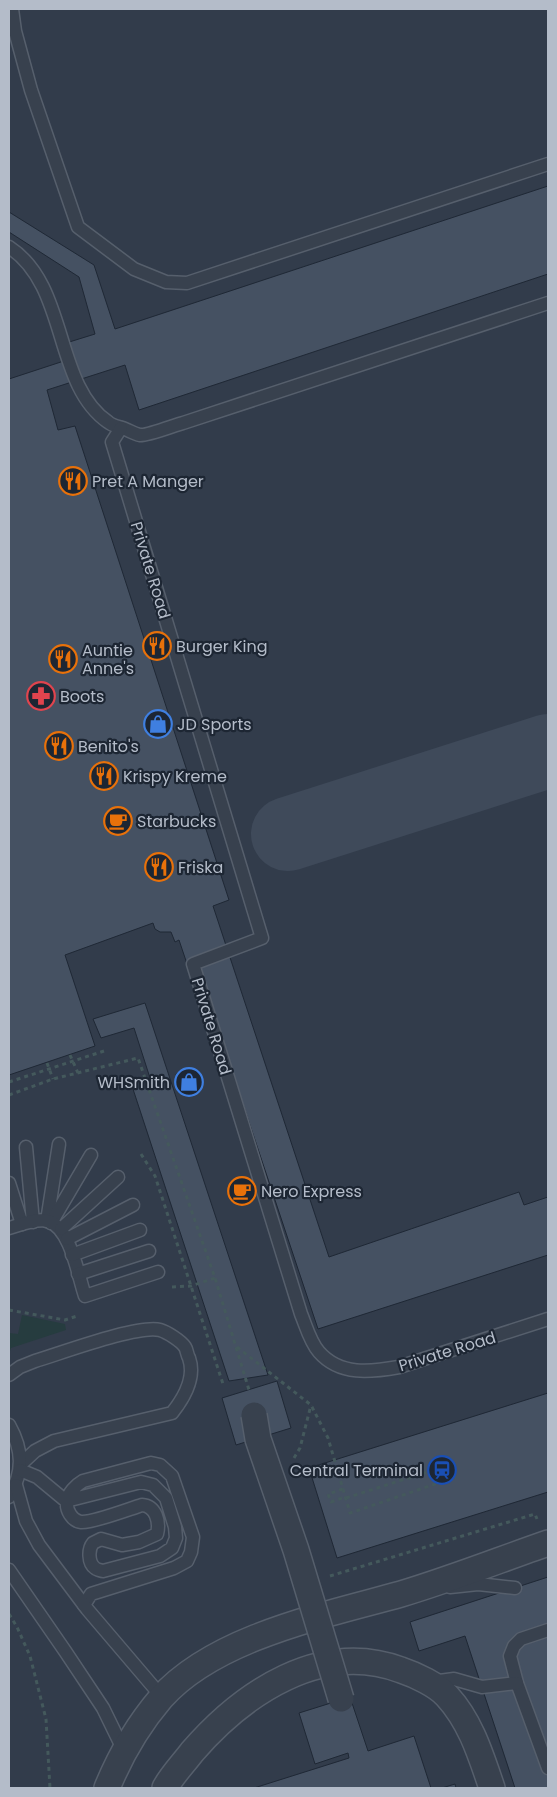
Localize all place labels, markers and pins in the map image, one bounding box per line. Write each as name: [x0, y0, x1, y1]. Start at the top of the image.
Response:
restaurant icon: Pret A Manger: [58, 466, 88, 496]
place label: Pret A Manger: [92, 470, 204, 493]
restaurant icon: Burger King: [142, 631, 172, 661]
place label: Burger King: [176, 635, 268, 658]
place label: Auntie Anne's: [82, 639, 134, 680]
restaurant icon: Auntie Anne's: [48, 644, 78, 674]
pharmacy icon: Boots: [26, 681, 56, 711]
place label: Boots: [60, 685, 104, 708]
shop icon: JD Sports: [143, 709, 173, 739]
place label: JD Sports: [177, 713, 252, 736]
restaurant icon: Benito's: [44, 731, 74, 761]
place label: Benito's: [78, 735, 139, 758]
restaurant icon: Krispy Kreme: [89, 761, 119, 791]
place label: Krispy Kreme: [123, 765, 227, 788]
cafe icon: Starbucks: [103, 806, 133, 836]
place label: Starbucks: [137, 810, 216, 833]
restaurant icon: Friska: [144, 852, 174, 882]
place label: Friska: [178, 856, 223, 879]
shop icon: WHSmith: [174, 1067, 204, 1097]
place label: WHSmith: [97, 1071, 170, 1094]
cafe icon: Nero Express: [227, 1176, 257, 1206]
place label: Nero Express: [261, 1180, 362, 1203]
station icon: Central Terminal: [427, 1455, 457, 1485]
place label: Central Terminal: [290, 1459, 423, 1482]

